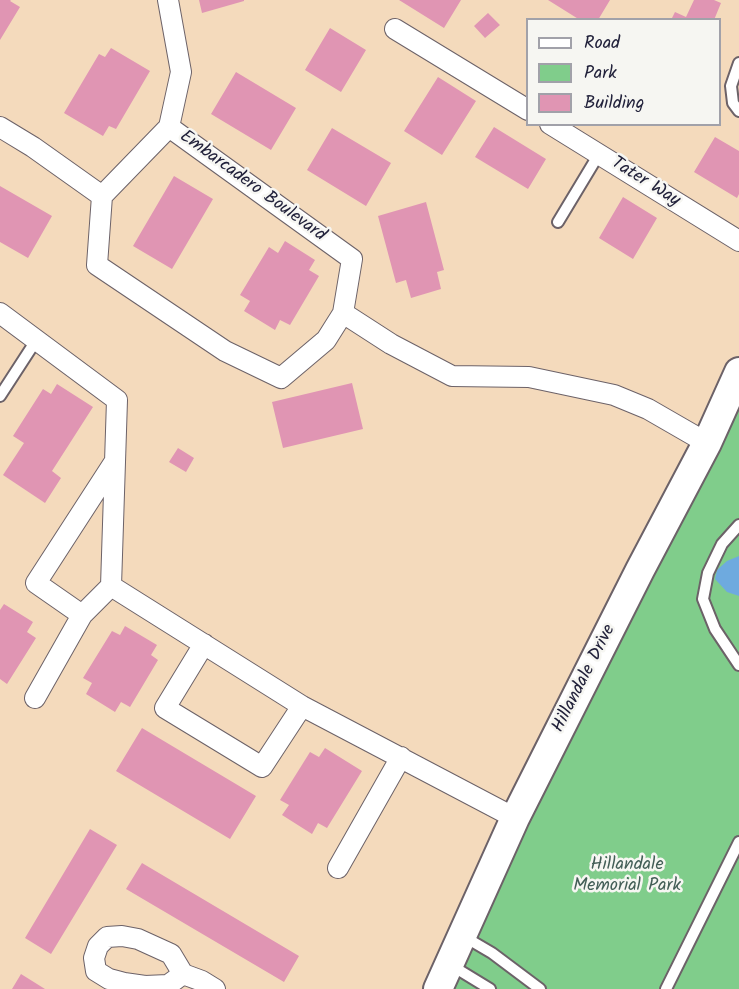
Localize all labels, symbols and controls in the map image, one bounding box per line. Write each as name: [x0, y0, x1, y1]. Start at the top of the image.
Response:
legend: [526, 18, 721, 126]
text: Road: [584, 29, 620, 58]
text: Park: [584, 59, 617, 88]
text: Building: [584, 89, 644, 118]
street label: Embarcadero Boulevard: [175, 127, 329, 247]
street label: Tater Way: [607, 153, 683, 213]
street label: Hillandale Drive: [549, 622, 621, 736]
park label: Hillandale Memorial Park: [573, 855, 681, 898]

